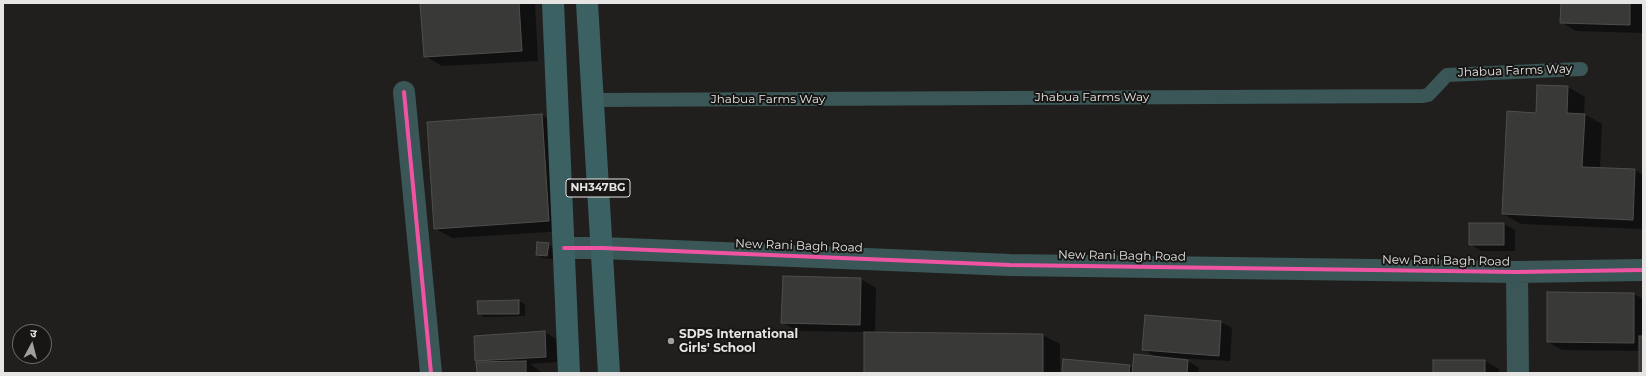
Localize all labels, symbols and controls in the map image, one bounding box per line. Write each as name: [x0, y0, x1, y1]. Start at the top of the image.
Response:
street label: Jhabua Farms Way: [1458, 62, 1572, 80]
street label: Jhabua Farms Way: [1035, 90, 1149, 104]
street label: Jhabua Farms Way: [711, 92, 825, 106]
road number: NH347BG: [566, 179, 630, 197]
street label: New Rani Bagh Road: [735, 237, 863, 255]
street label: New Rani Bagh Road: [1058, 248, 1186, 264]
street label: New Rani Bagh Road: [1382, 253, 1510, 269]
north arrow: [12, 324, 52, 364]
text: उ: [29, 326, 37, 340]
place label: SDPS International Girls' School: [679, 327, 798, 355]
marker: SDPS International Girls' School: [666, 336, 676, 346]

